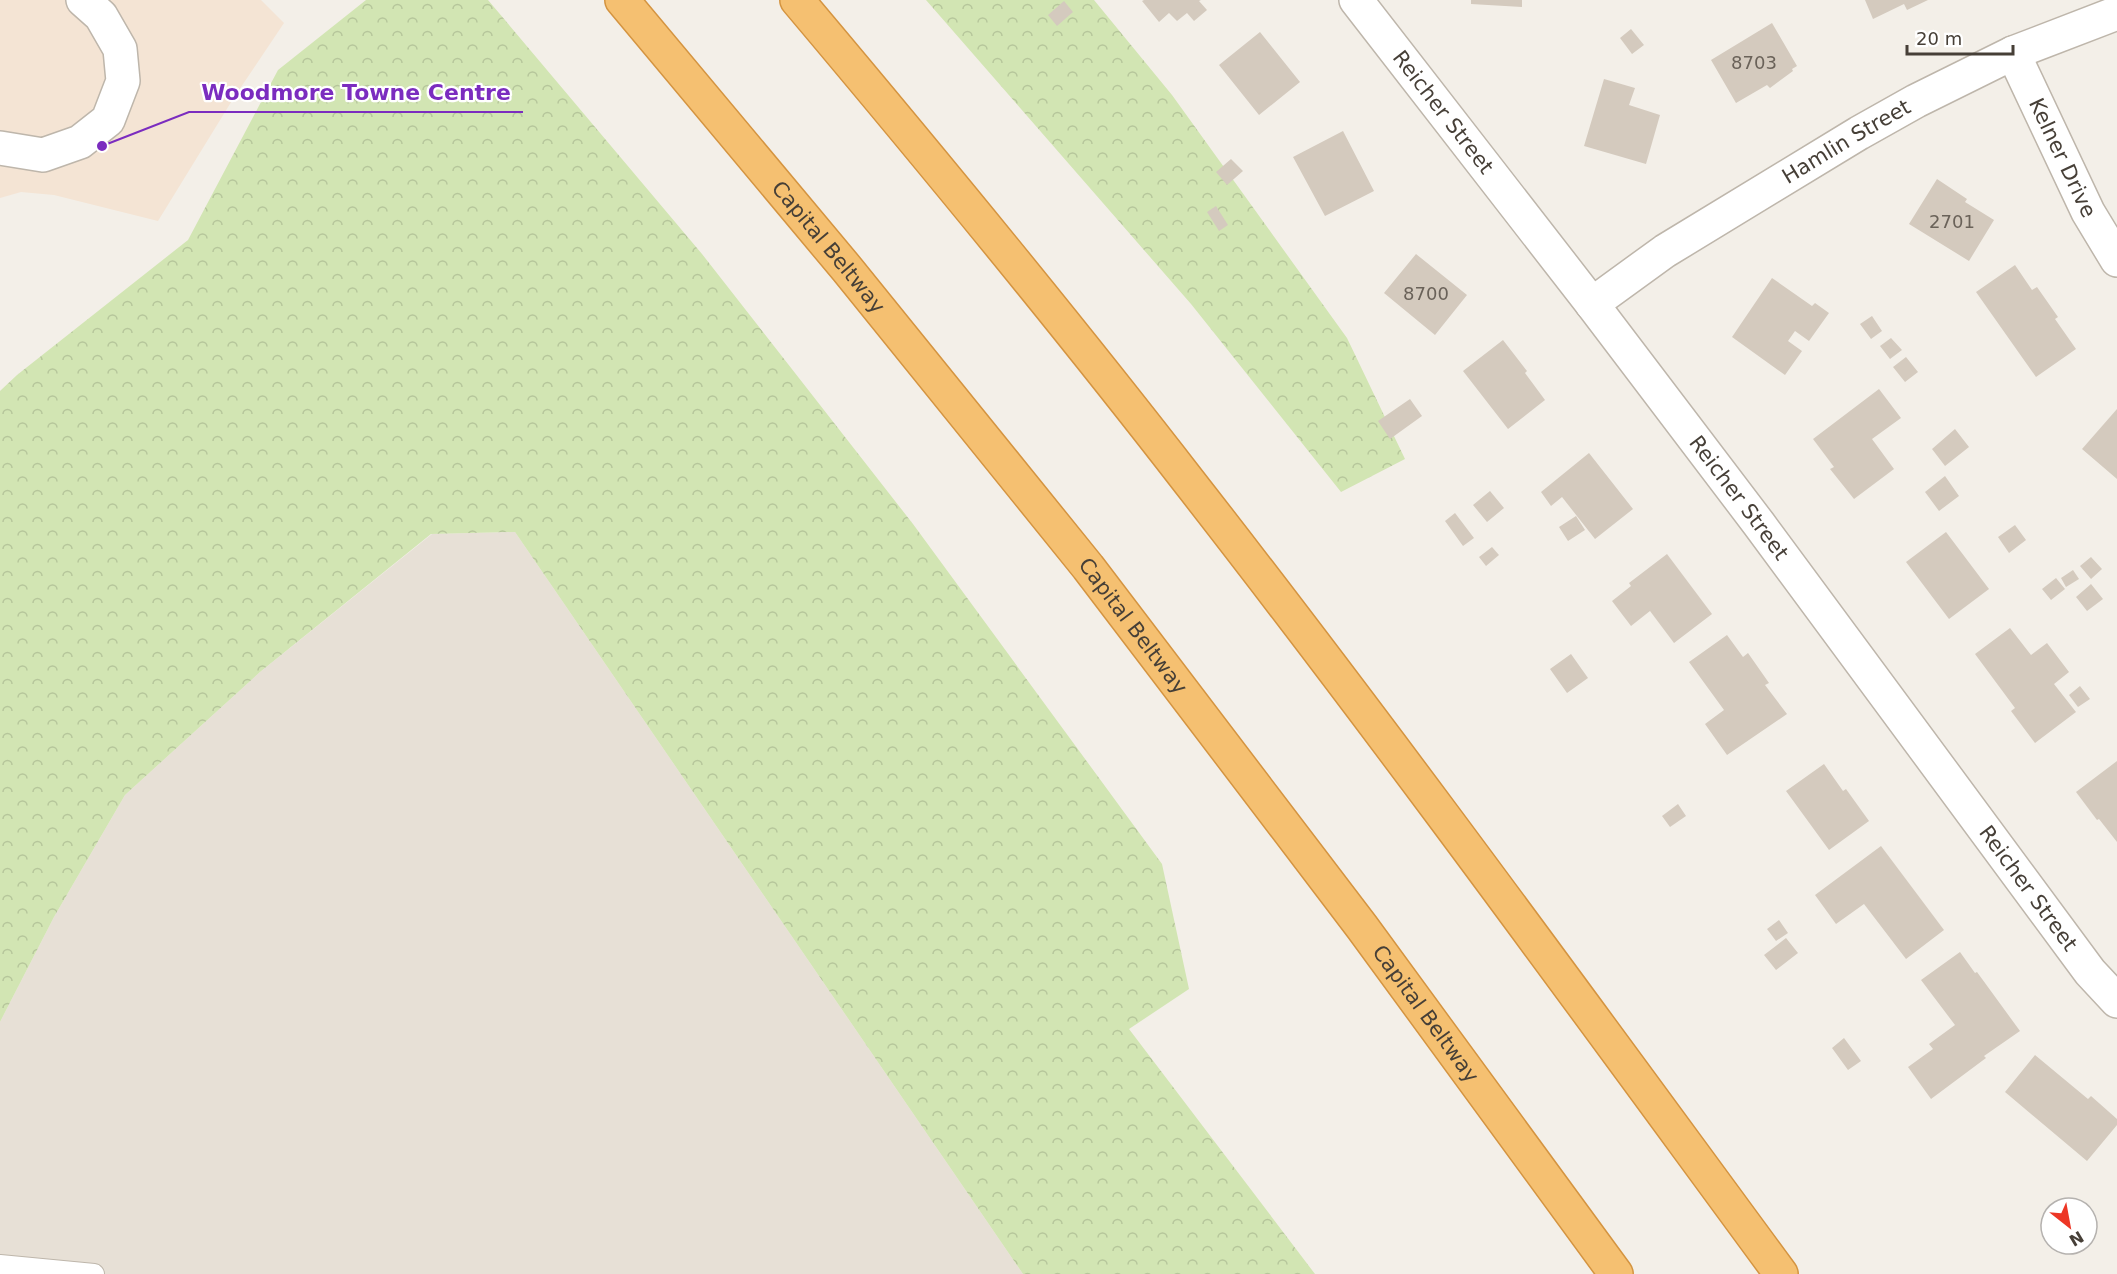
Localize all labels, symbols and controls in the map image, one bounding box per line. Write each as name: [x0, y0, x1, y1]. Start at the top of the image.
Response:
scale bar: [1907, 18, 2014, 56]
text: 20 m: [1916, 28, 1962, 49]
street label: Reicher Street: [1388, 46, 1498, 179]
house number: 8703: [1731, 52, 1777, 73]
callout: Woodmore Towne Centre: [189, 72, 523, 112]
text: Woodmore Towne Centre: [201, 80, 511, 105]
street label: Kelner Drive: [2024, 94, 2101, 221]
street label: Hamlin Street: [1778, 95, 1915, 189]
street label: Capital Beltway: [767, 176, 890, 318]
house number: 2701: [1929, 211, 1975, 232]
house number: 8700: [1403, 283, 1449, 304]
street label: Reicher Street: [1684, 431, 1793, 565]
street label: Capital Beltway: [1074, 553, 1192, 699]
street label: Reicher Street: [1974, 821, 2082, 955]
street label: Capital Beltway: [1367, 940, 1484, 1087]
north arrow: [2039, 1196, 2099, 1256]
text: N: [2066, 1227, 2087, 1250]

